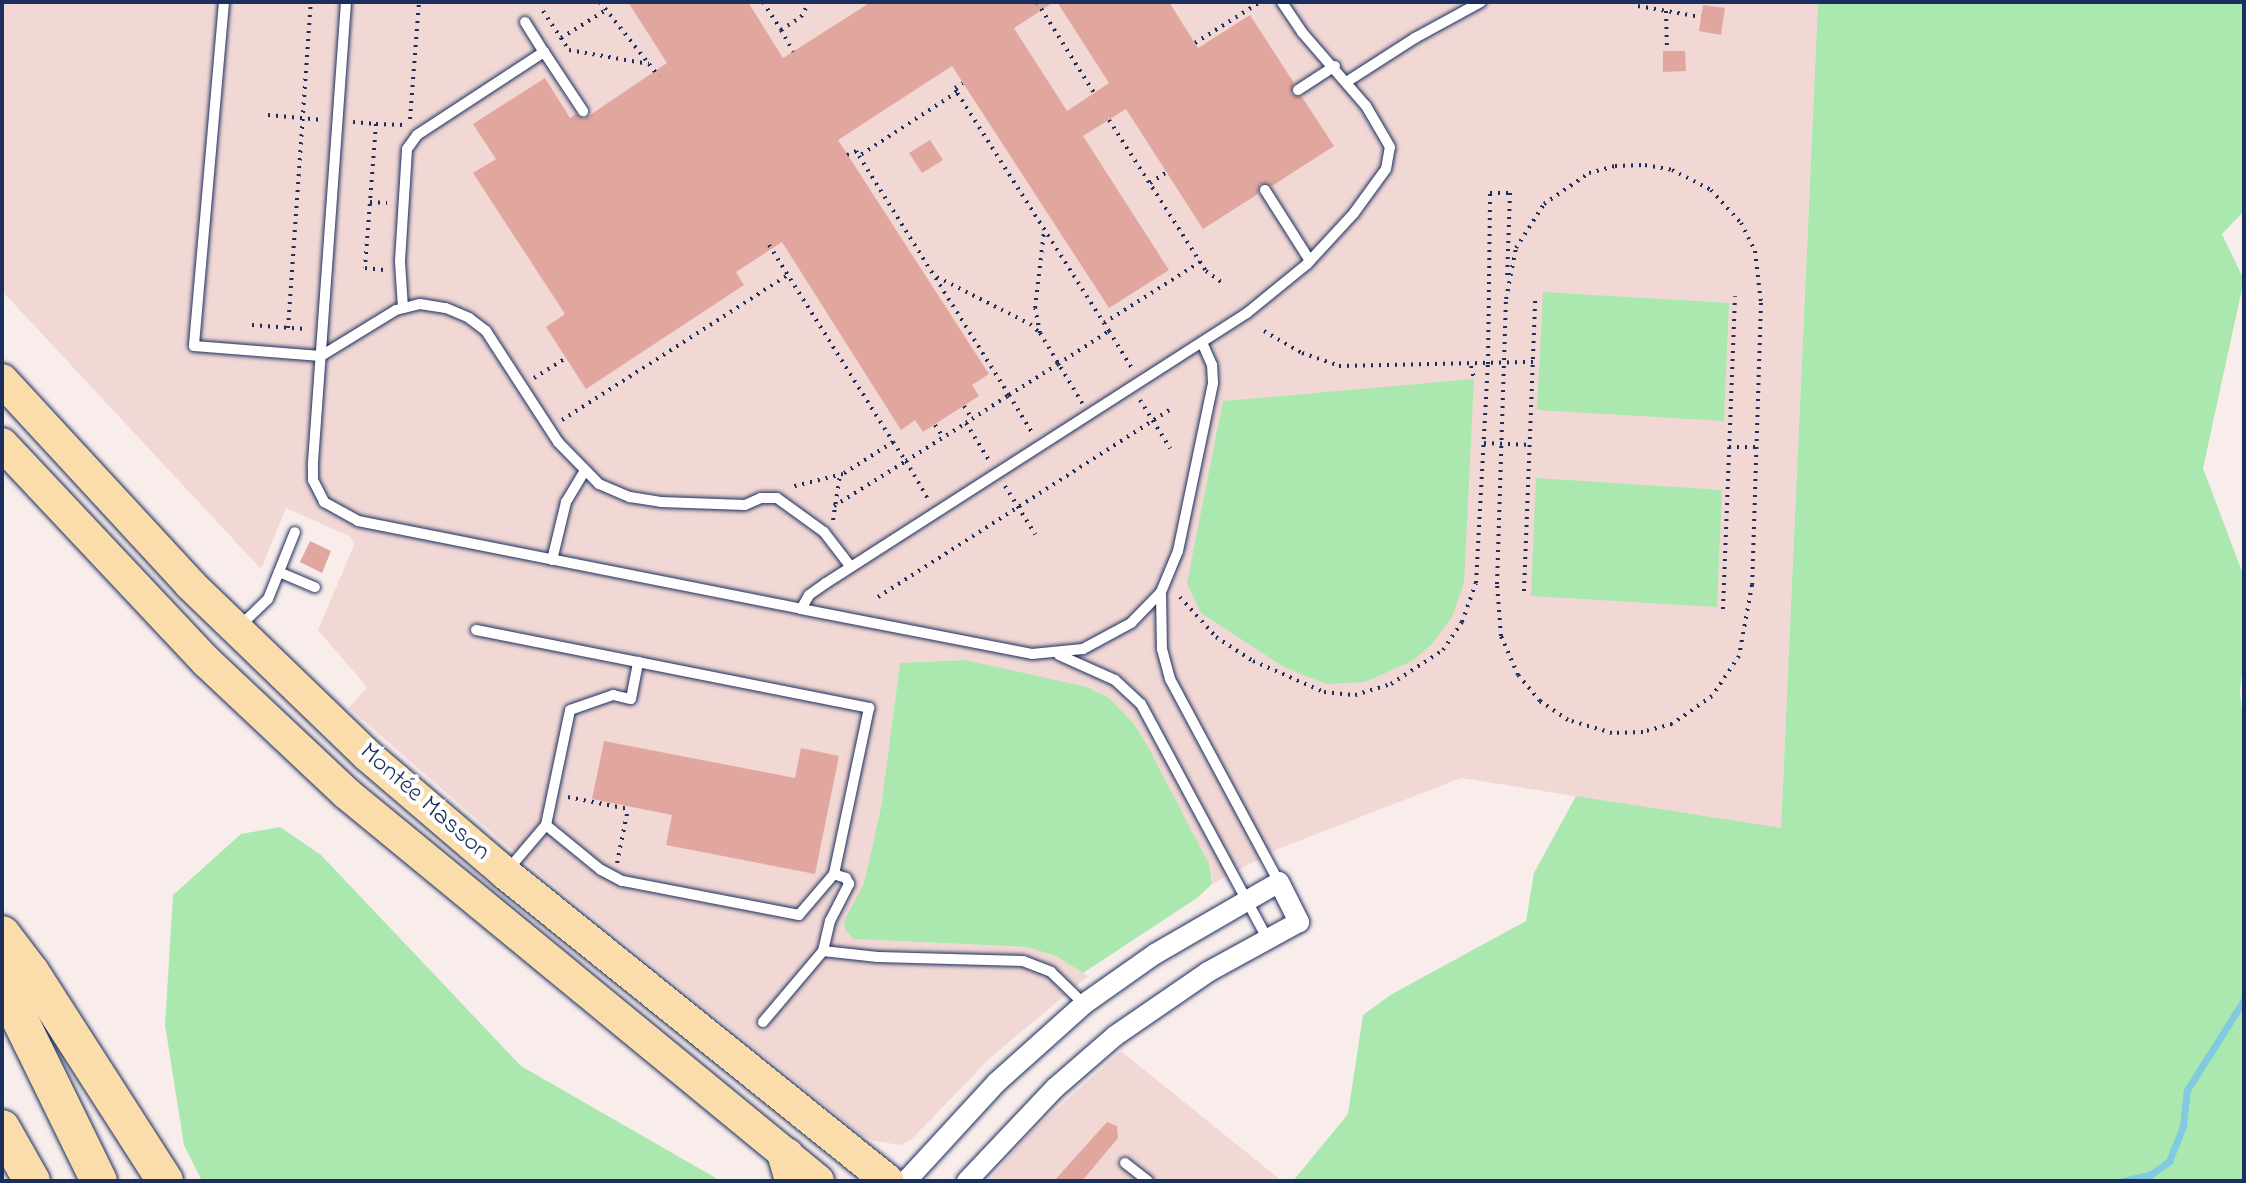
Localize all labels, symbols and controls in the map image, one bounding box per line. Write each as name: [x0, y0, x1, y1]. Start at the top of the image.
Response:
street label: Montée Masson: [352, 738, 496, 868]

